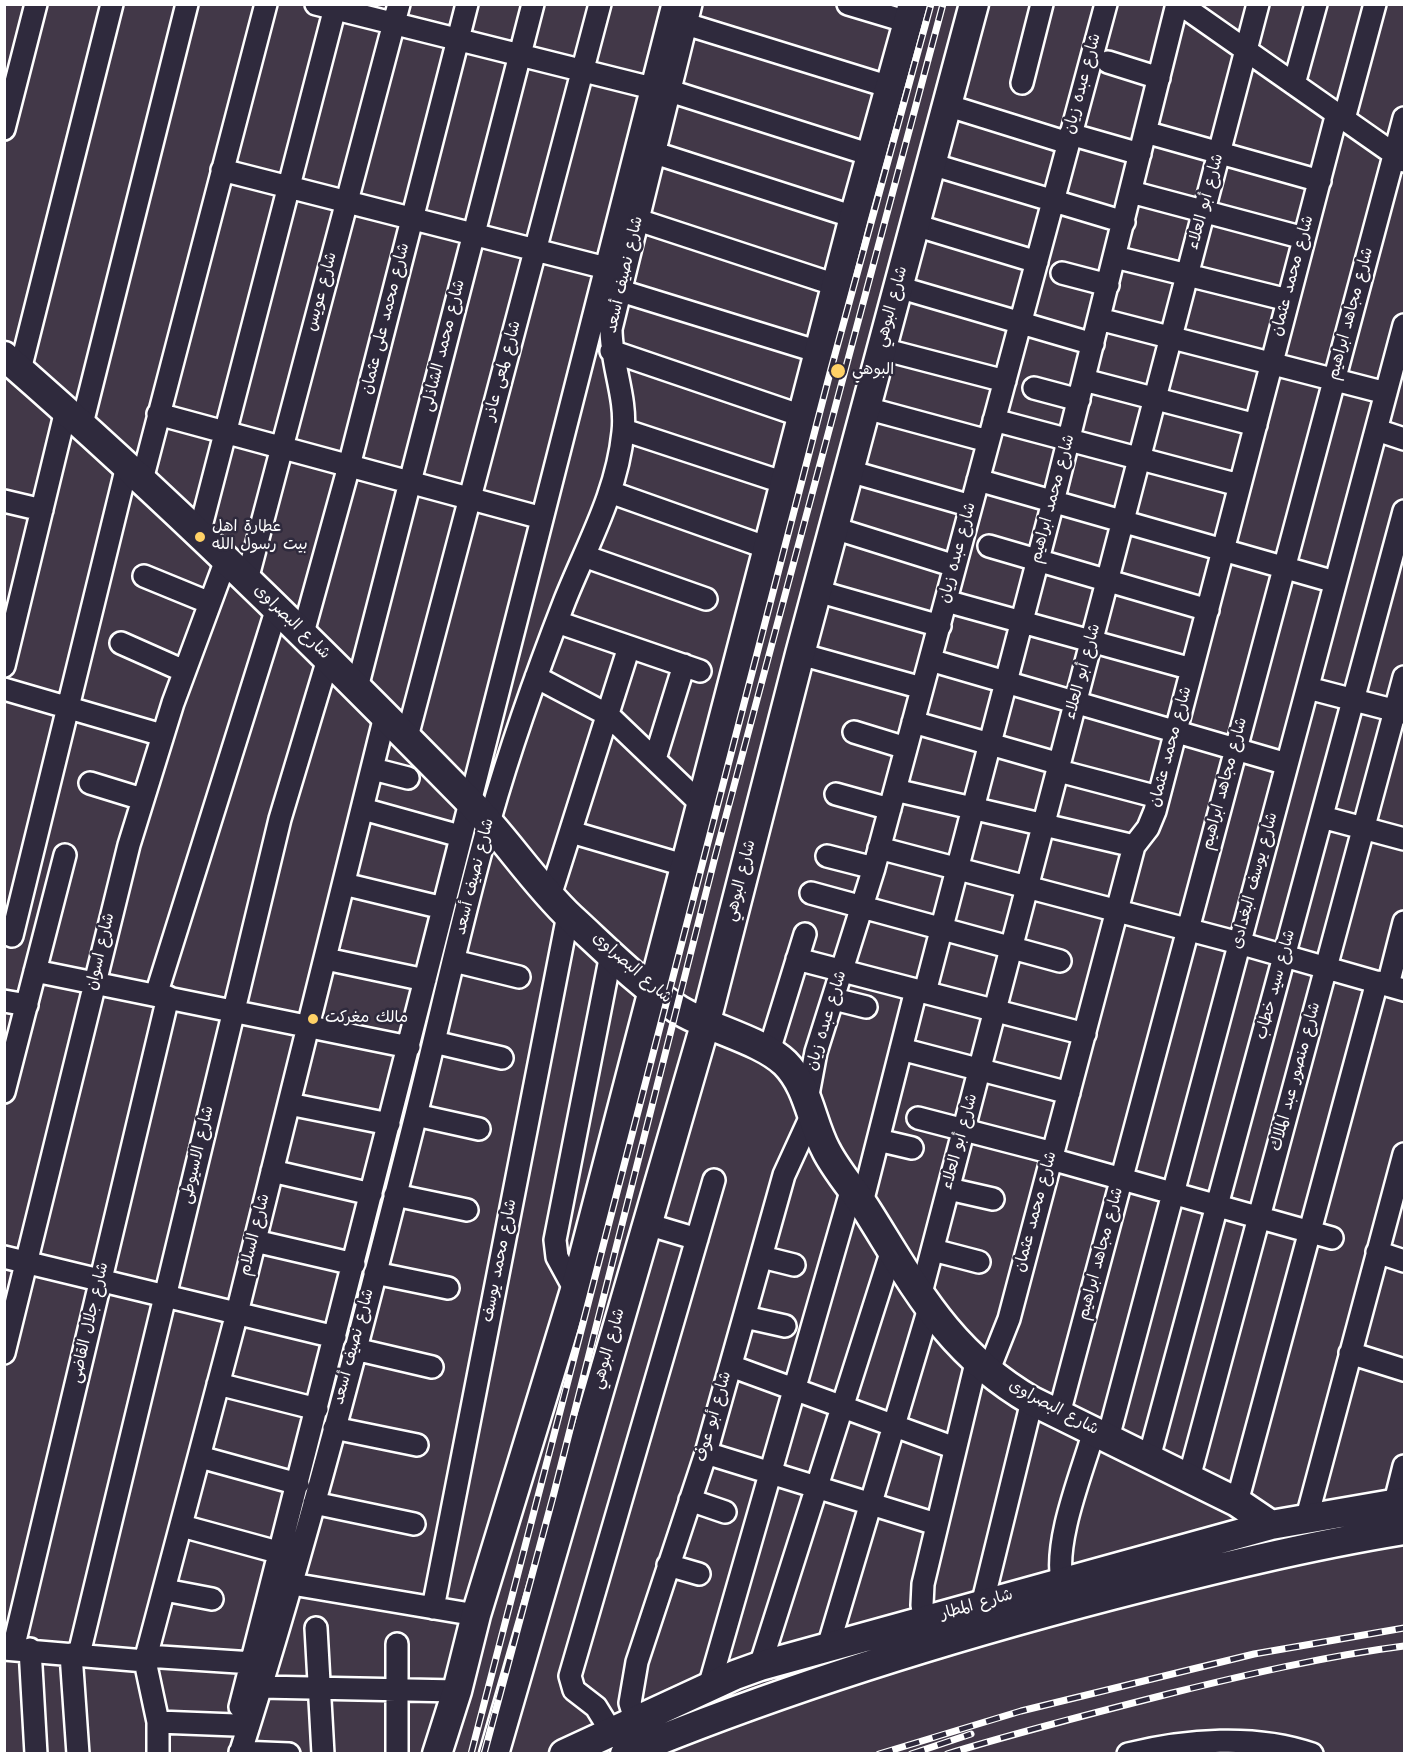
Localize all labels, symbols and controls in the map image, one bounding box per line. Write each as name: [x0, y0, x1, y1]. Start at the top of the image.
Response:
street label: شارع عبده زيان: [1061, 32, 1107, 136]
street label: شارع أبو العلاء: [1185, 152, 1229, 252]
street label: شارع محمد عثمان: [1269, 214, 1319, 338]
street label: شارع نصيف أسعد: [603, 215, 649, 335]
street label: شارع محمد على عثمان: [359, 241, 415, 397]
street label: شارع مجاهد ابراهيم: [1325, 246, 1379, 382]
street label: شارع عويس: [303, 250, 343, 334]
street label: شارع البوهي: [873, 264, 913, 350]
street label: شارع محمد الشاذلى: [419, 278, 471, 414]
street label: شارع لمعى عاذر: [481, 319, 527, 423]
place label: البوهي: [852, 361, 894, 381]
marker: البوهي: [829, 362, 847, 380]
street label: شارع محمد ابراهيم: [1028, 433, 1080, 565]
street label: شارع عبده زيان: [936, 501, 982, 605]
place label: عطارة اهل بيت رسول الله: [212, 518, 308, 556]
marker: عطارة اهل بيت رسول الله: [193, 530, 207, 544]
street label: شارع البصراوى: [249, 582, 333, 664]
street label: شارع أبو العلاء: [1062, 622, 1106, 722]
street label: شارع محمد عثمان: [1147, 685, 1197, 809]
street label: شارع مجاهد ابراهيم: [1199, 716, 1253, 852]
street label: شارع يوسف البغدادى: [1229, 811, 1283, 951]
street label: شارع نصيف أسعد: [452, 817, 500, 937]
street label: شارع البوهي: [723, 838, 761, 924]
street label: شارع اسوان: [84, 911, 120, 993]
street label: شارع سيد خطاب: [1253, 928, 1301, 1042]
street label: شارع البصراوى: [587, 929, 675, 1009]
street label: شارع عبده زيان: [804, 969, 852, 1073]
street label: شارع منصور عبد الملاك: [1268, 1000, 1326, 1154]
place label: مالك مغركت: [325, 1009, 408, 1029]
marker: مالك مغركت: [306, 1012, 320, 1026]
street label: شارع أبو العلاء: [939, 1092, 983, 1192]
street label: شارع الاسيوطى: [178, 1104, 220, 1206]
street label: شارع محمد عثمان: [1012, 1150, 1062, 1274]
street label: شارع مجاهد ابراهيم: [1075, 1186, 1129, 1322]
street label: شارع السلام: [237, 1192, 275, 1278]
street label: شارع محمد يوسف: [480, 1198, 522, 1324]
street label: شارع جلال القاضى: [68, 1261, 114, 1385]
street label: شارع نصيف أسعد: [330, 1287, 380, 1407]
street label: شارع البوهي: [589, 1306, 631, 1392]
street label: شارع أبو عوف: [693, 1370, 737, 1464]
street label: شارع البصراوى: [1005, 1377, 1101, 1441]
street label: شارع المطار: [939, 1586, 1015, 1626]

